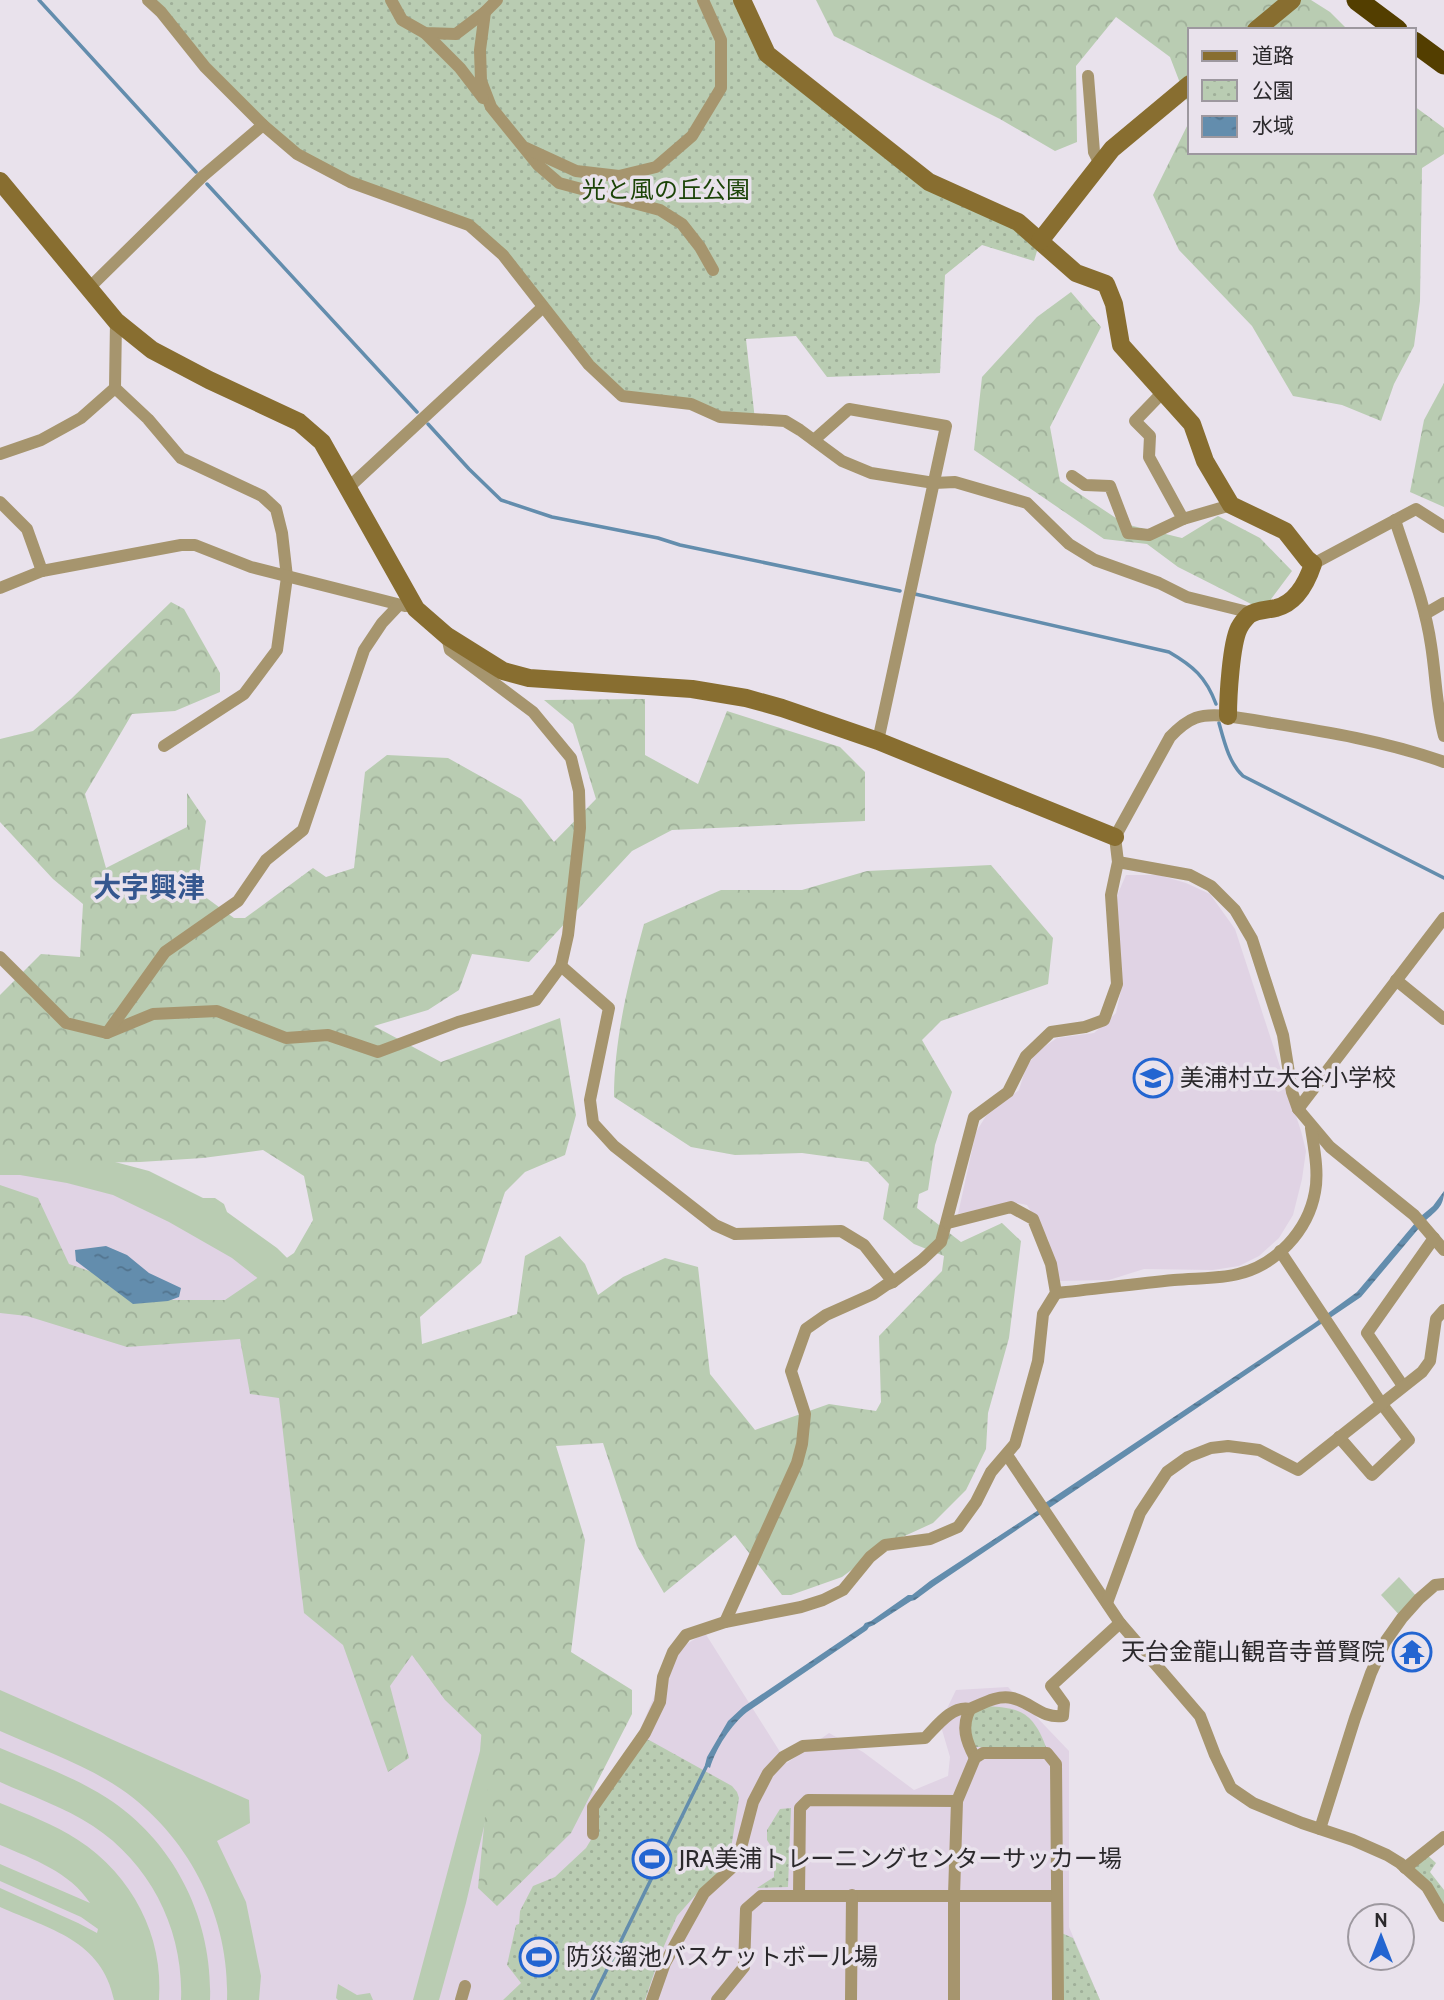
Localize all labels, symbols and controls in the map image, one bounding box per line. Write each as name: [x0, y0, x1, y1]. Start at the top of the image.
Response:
legend: [1188, 28, 1416, 154]
text: 道路: [1252, 43, 1294, 68]
text: 公園: [1252, 78, 1294, 103]
text: 水域: [1252, 113, 1294, 138]
park label: 光と風の丘公園: [582, 175, 750, 204]
district label: 大字興津: [93, 870, 205, 904]
school or university icon: 美浦村立大谷小学校: [1132, 1057, 1174, 1099]
place label: 美浦村立大谷小学校: [1180, 1063, 1396, 1092]
temple icon: 天台金龍山観音寺普賢院: [1391, 1631, 1433, 1673]
place label: 天台金龍山観音寺普賢院: [1121, 1637, 1385, 1666]
sports icon: JRA美浦トレーニングセンターサッカー場: [631, 1838, 673, 1880]
place label: JRA美浦トレーニングセンターサッカー場: [678, 1844, 1122, 1873]
north arrow: [1346, 1902, 1416, 1972]
text: N: [1374, 1909, 1388, 1932]
sports icon: 防災溜池バスケットボール場: [518, 1936, 560, 1978]
place label: 防災溜池バスケットボール場: [566, 1942, 878, 1971]

